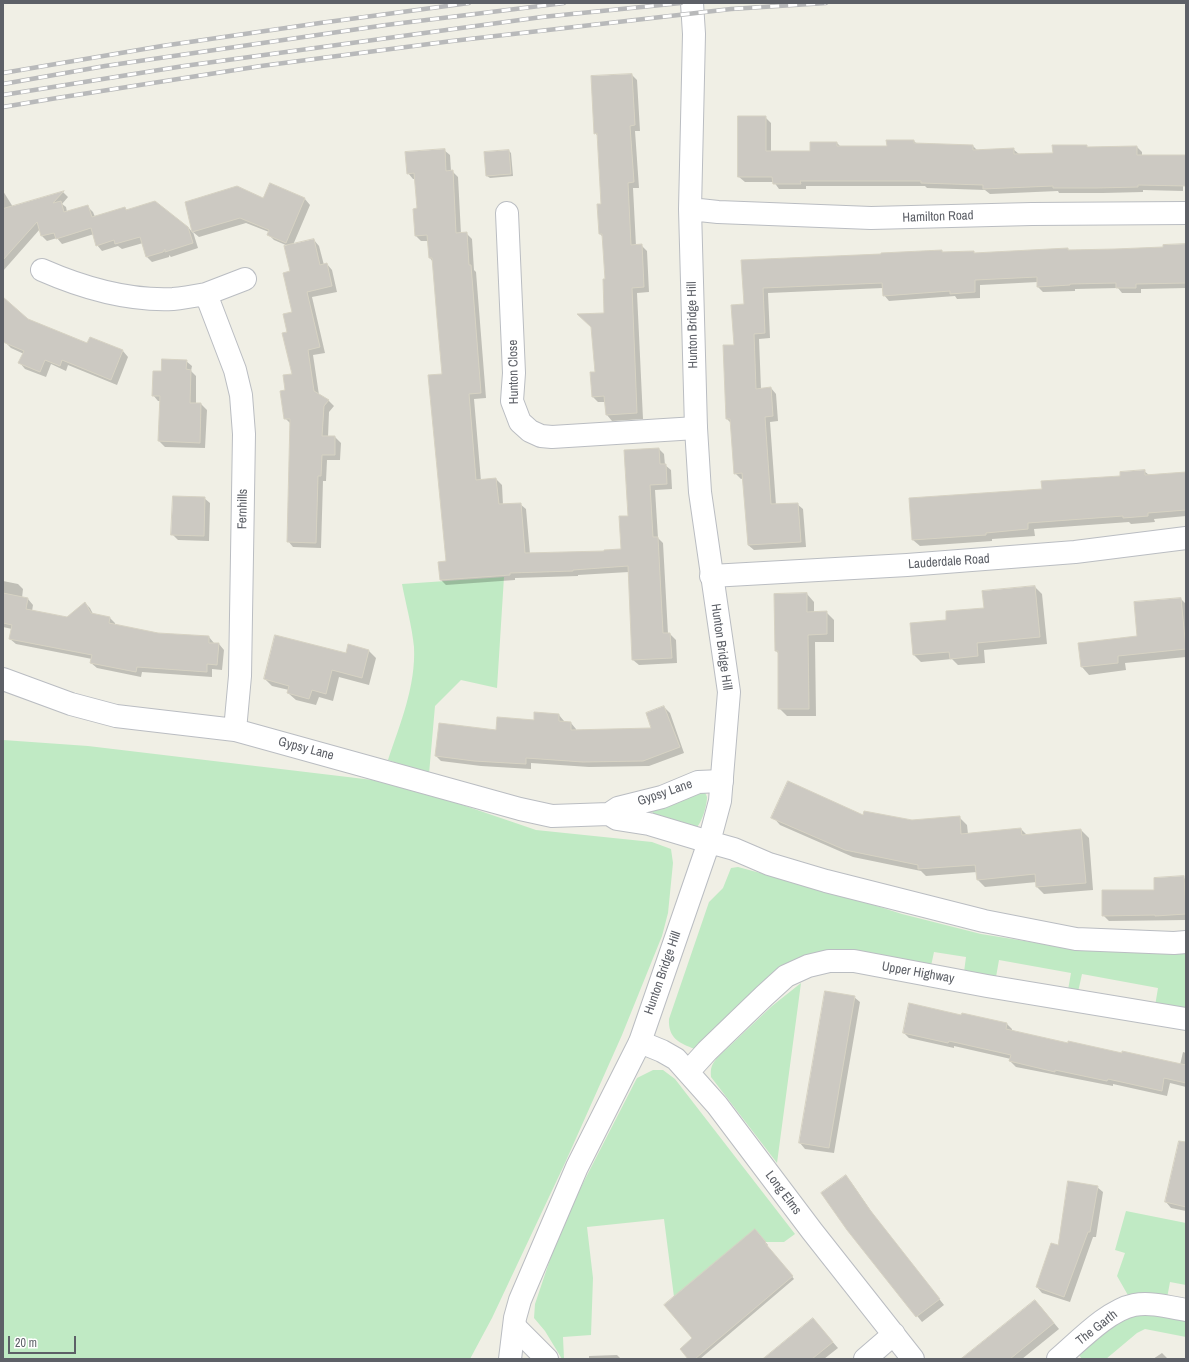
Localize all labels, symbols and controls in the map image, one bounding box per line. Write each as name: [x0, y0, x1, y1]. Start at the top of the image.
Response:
street label: Hamilton Road: [902, 208, 974, 226]
street label: Hunton Bridge Hill: [684, 281, 702, 369]
street label: Hunton Close: [506, 340, 522, 404]
street label: Fernhills: [235, 489, 251, 529]
street label: Lauderdale Road: [908, 551, 990, 573]
street label: Hunton Bridge Hill: [707, 603, 735, 691]
street label: Gypsy Lane: [277, 734, 335, 764]
street label: Gypsy Lane: [636, 776, 694, 810]
street label: Hunton Bridge Hill: [641, 929, 685, 1017]
street label: Upper Highway: [880, 959, 956, 987]
street label: Long Elms: [762, 1168, 804, 1218]
street label: The Garth: [1073, 1307, 1121, 1349]
scale bar: [10, 1328, 78, 1354]
text: 20 m: [15, 1335, 37, 1351]

